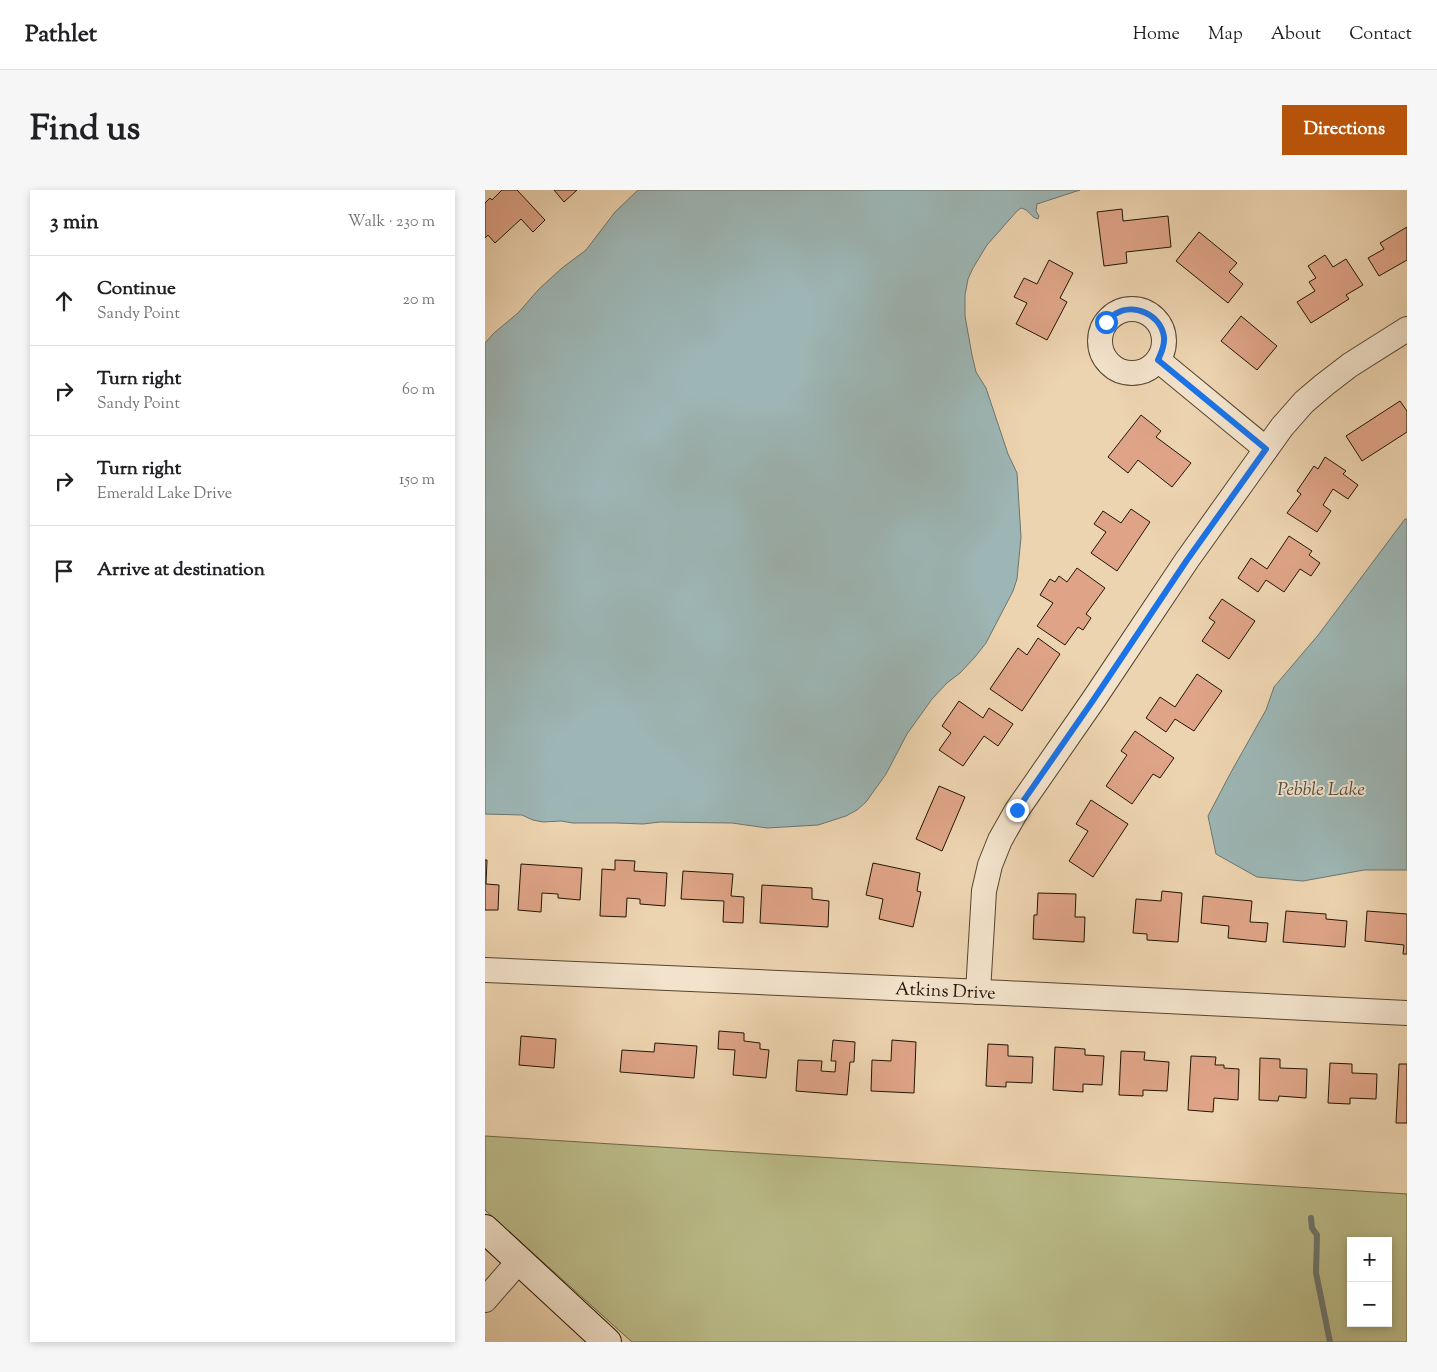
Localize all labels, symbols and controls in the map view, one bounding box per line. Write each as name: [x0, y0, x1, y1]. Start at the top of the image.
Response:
text: Pathlet: [25, 18, 97, 52]
text: Home: [1133, 22, 1180, 48]
text: Map: [1208, 22, 1243, 48]
text: About: [1271, 22, 1321, 48]
text: Contact: [1349, 22, 1412, 48]
text: Find us: [30, 105, 140, 156]
button: Directions: [1282, 105, 1407, 155]
text: 3 min: [50, 208, 99, 238]
text: Walk · 230 m: [348, 211, 435, 234]
text: Continue: [97, 276, 176, 303]
icon: ahead: [50, 287, 78, 315]
text: 20 m: [402, 289, 435, 312]
text: Sandy Point: [97, 303, 180, 326]
route start: [1095, 311, 1118, 334]
text: Turn right: [97, 366, 181, 393]
icon: right: [50, 377, 78, 405]
text: 60 m: [402, 379, 435, 402]
text: Sandy Point: [97, 393, 180, 416]
text: Turn right: [97, 456, 181, 483]
icon: right: [50, 467, 78, 495]
text: 150 m: [399, 469, 435, 492]
text: Emerald Lake Drive: [97, 483, 232, 506]
icon: arrive: [50, 557, 78, 585]
text: Arrive at destination: [97, 557, 265, 584]
water label: Pebble Lake: [1277, 777, 1365, 804]
route end: [1006, 799, 1029, 822]
street label: Atkins Drive: [895, 977, 996, 1008]
map controls: [1347, 1237, 1392, 1327]
button: +: [1347, 1237, 1392, 1282]
button: −: [1347, 1282, 1392, 1327]

